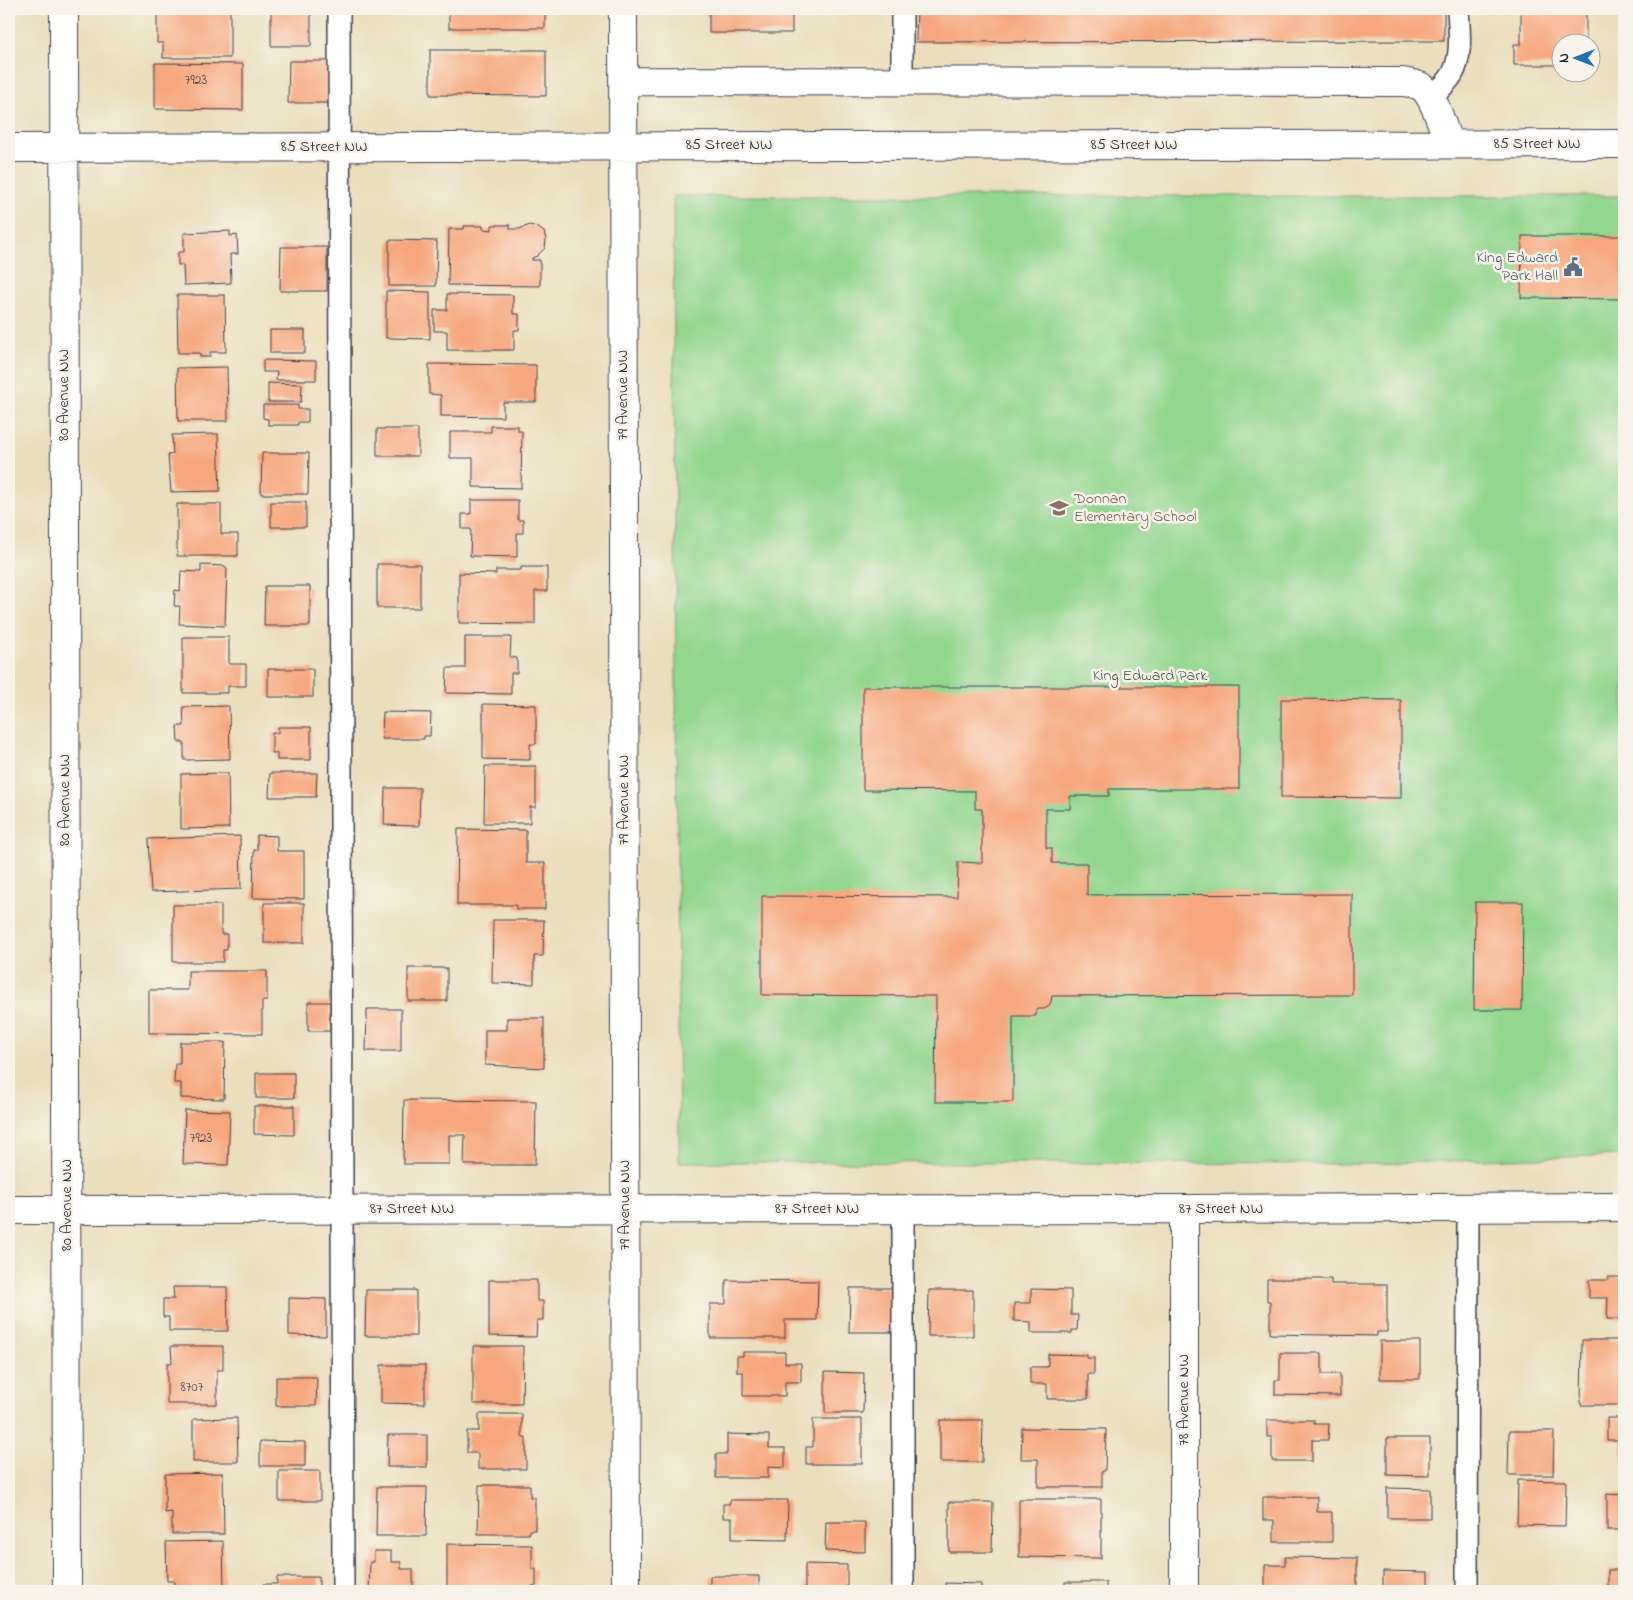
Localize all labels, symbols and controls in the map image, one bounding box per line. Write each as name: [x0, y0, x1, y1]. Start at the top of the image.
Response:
north arrow: [1550, 32, 1600, 82]
text: N: [1554, 53, 1575, 63]
house number: 7923: [185, 70, 208, 91]
street label: 85 Street NW: [1494, 132, 1580, 156]
street label: 85 Street NW: [686, 133, 772, 157]
street label: 85 Street NW: [1091, 133, 1177, 157]
street label: 85 Street NW: [281, 135, 367, 159]
place label: King Edward Park Hall: [1476, 246, 1558, 288]
public building icon: King Edward Park Hall: [1562, 256, 1584, 278]
street label: 80 Avenue NW: [52, 349, 76, 441]
street label: 79 Avenue NW: [611, 350, 635, 440]
place label: Donnan Elementary School: [1073, 487, 1197, 529]
school or university icon: Donnan Elementary School: [1048, 497, 1070, 519]
park label: King Edward Park: [1093, 664, 1208, 688]
street label: 80 Avenue NW: [53, 754, 77, 846]
street label: 79 Avenue NW: [612, 755, 636, 845]
house number: 7923: [190, 1128, 213, 1149]
street label: 80 Avenue NW: [55, 1159, 79, 1251]
street label: 79 Avenue NW: [613, 1160, 637, 1250]
street label: 87 Street NW: [370, 1197, 454, 1221]
street label: 87 Street NW: [775, 1197, 859, 1221]
street label: 87 Street NW: [1179, 1197, 1263, 1221]
street label: 78 Avenue NW: [1172, 1354, 1196, 1446]
house number: 8707: [181, 1377, 204, 1398]

